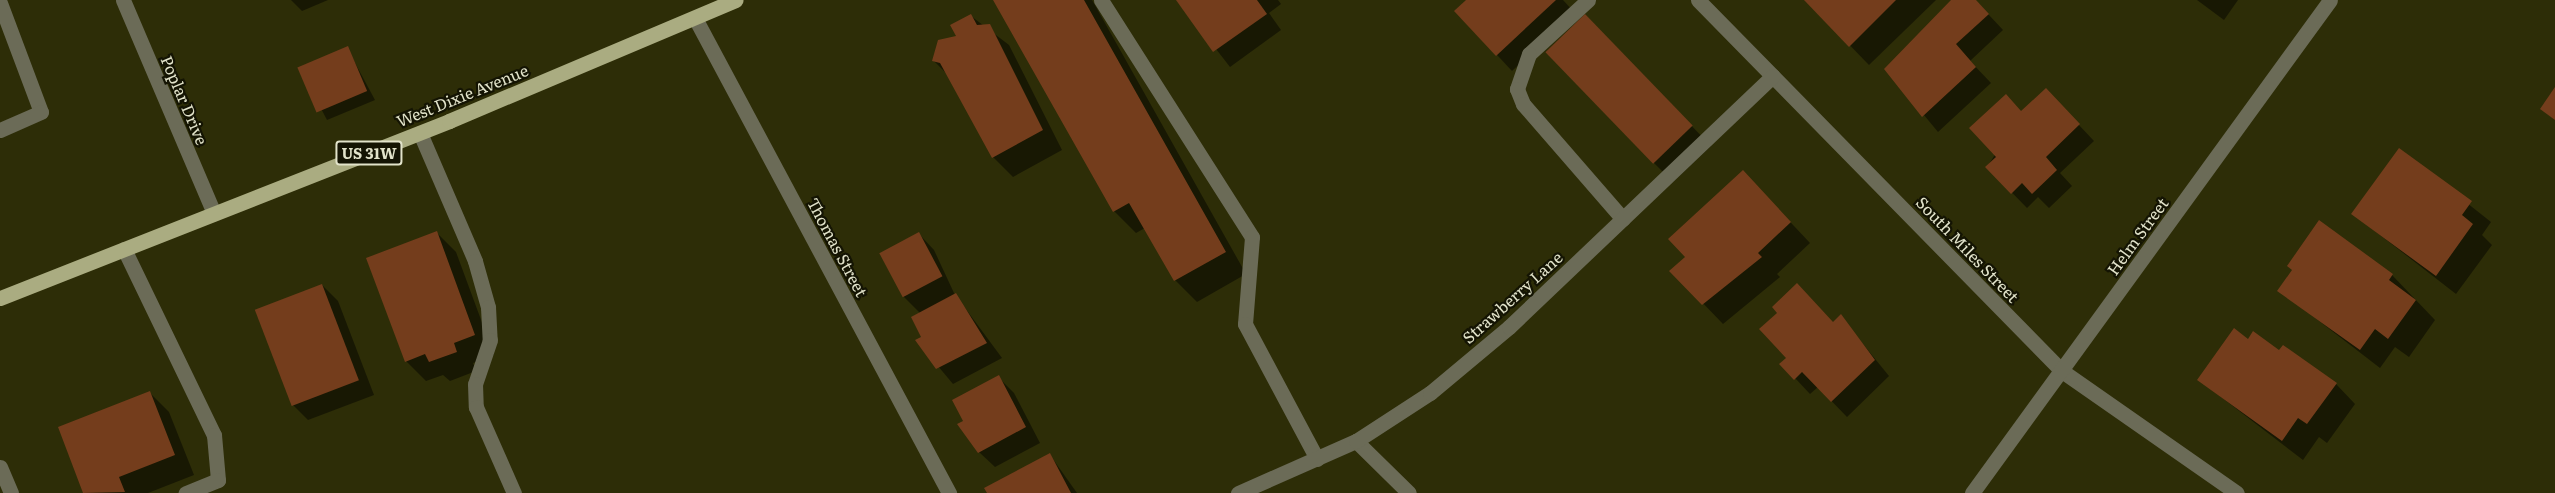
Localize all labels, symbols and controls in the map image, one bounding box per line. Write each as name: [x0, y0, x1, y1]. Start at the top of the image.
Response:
street label: Poplar Drive: [158, 52, 212, 148]
street label: West Dixie Avenue: [393, 60, 531, 130]
road number: US 31W: [334, 141, 404, 165]
street label: South Miles Street: [1913, 192, 2023, 306]
street label: Thomas Street: [804, 194, 872, 300]
street label: Helm Street: [2102, 194, 2172, 278]
street label: Strawberry Lane: [1458, 247, 1566, 347]

